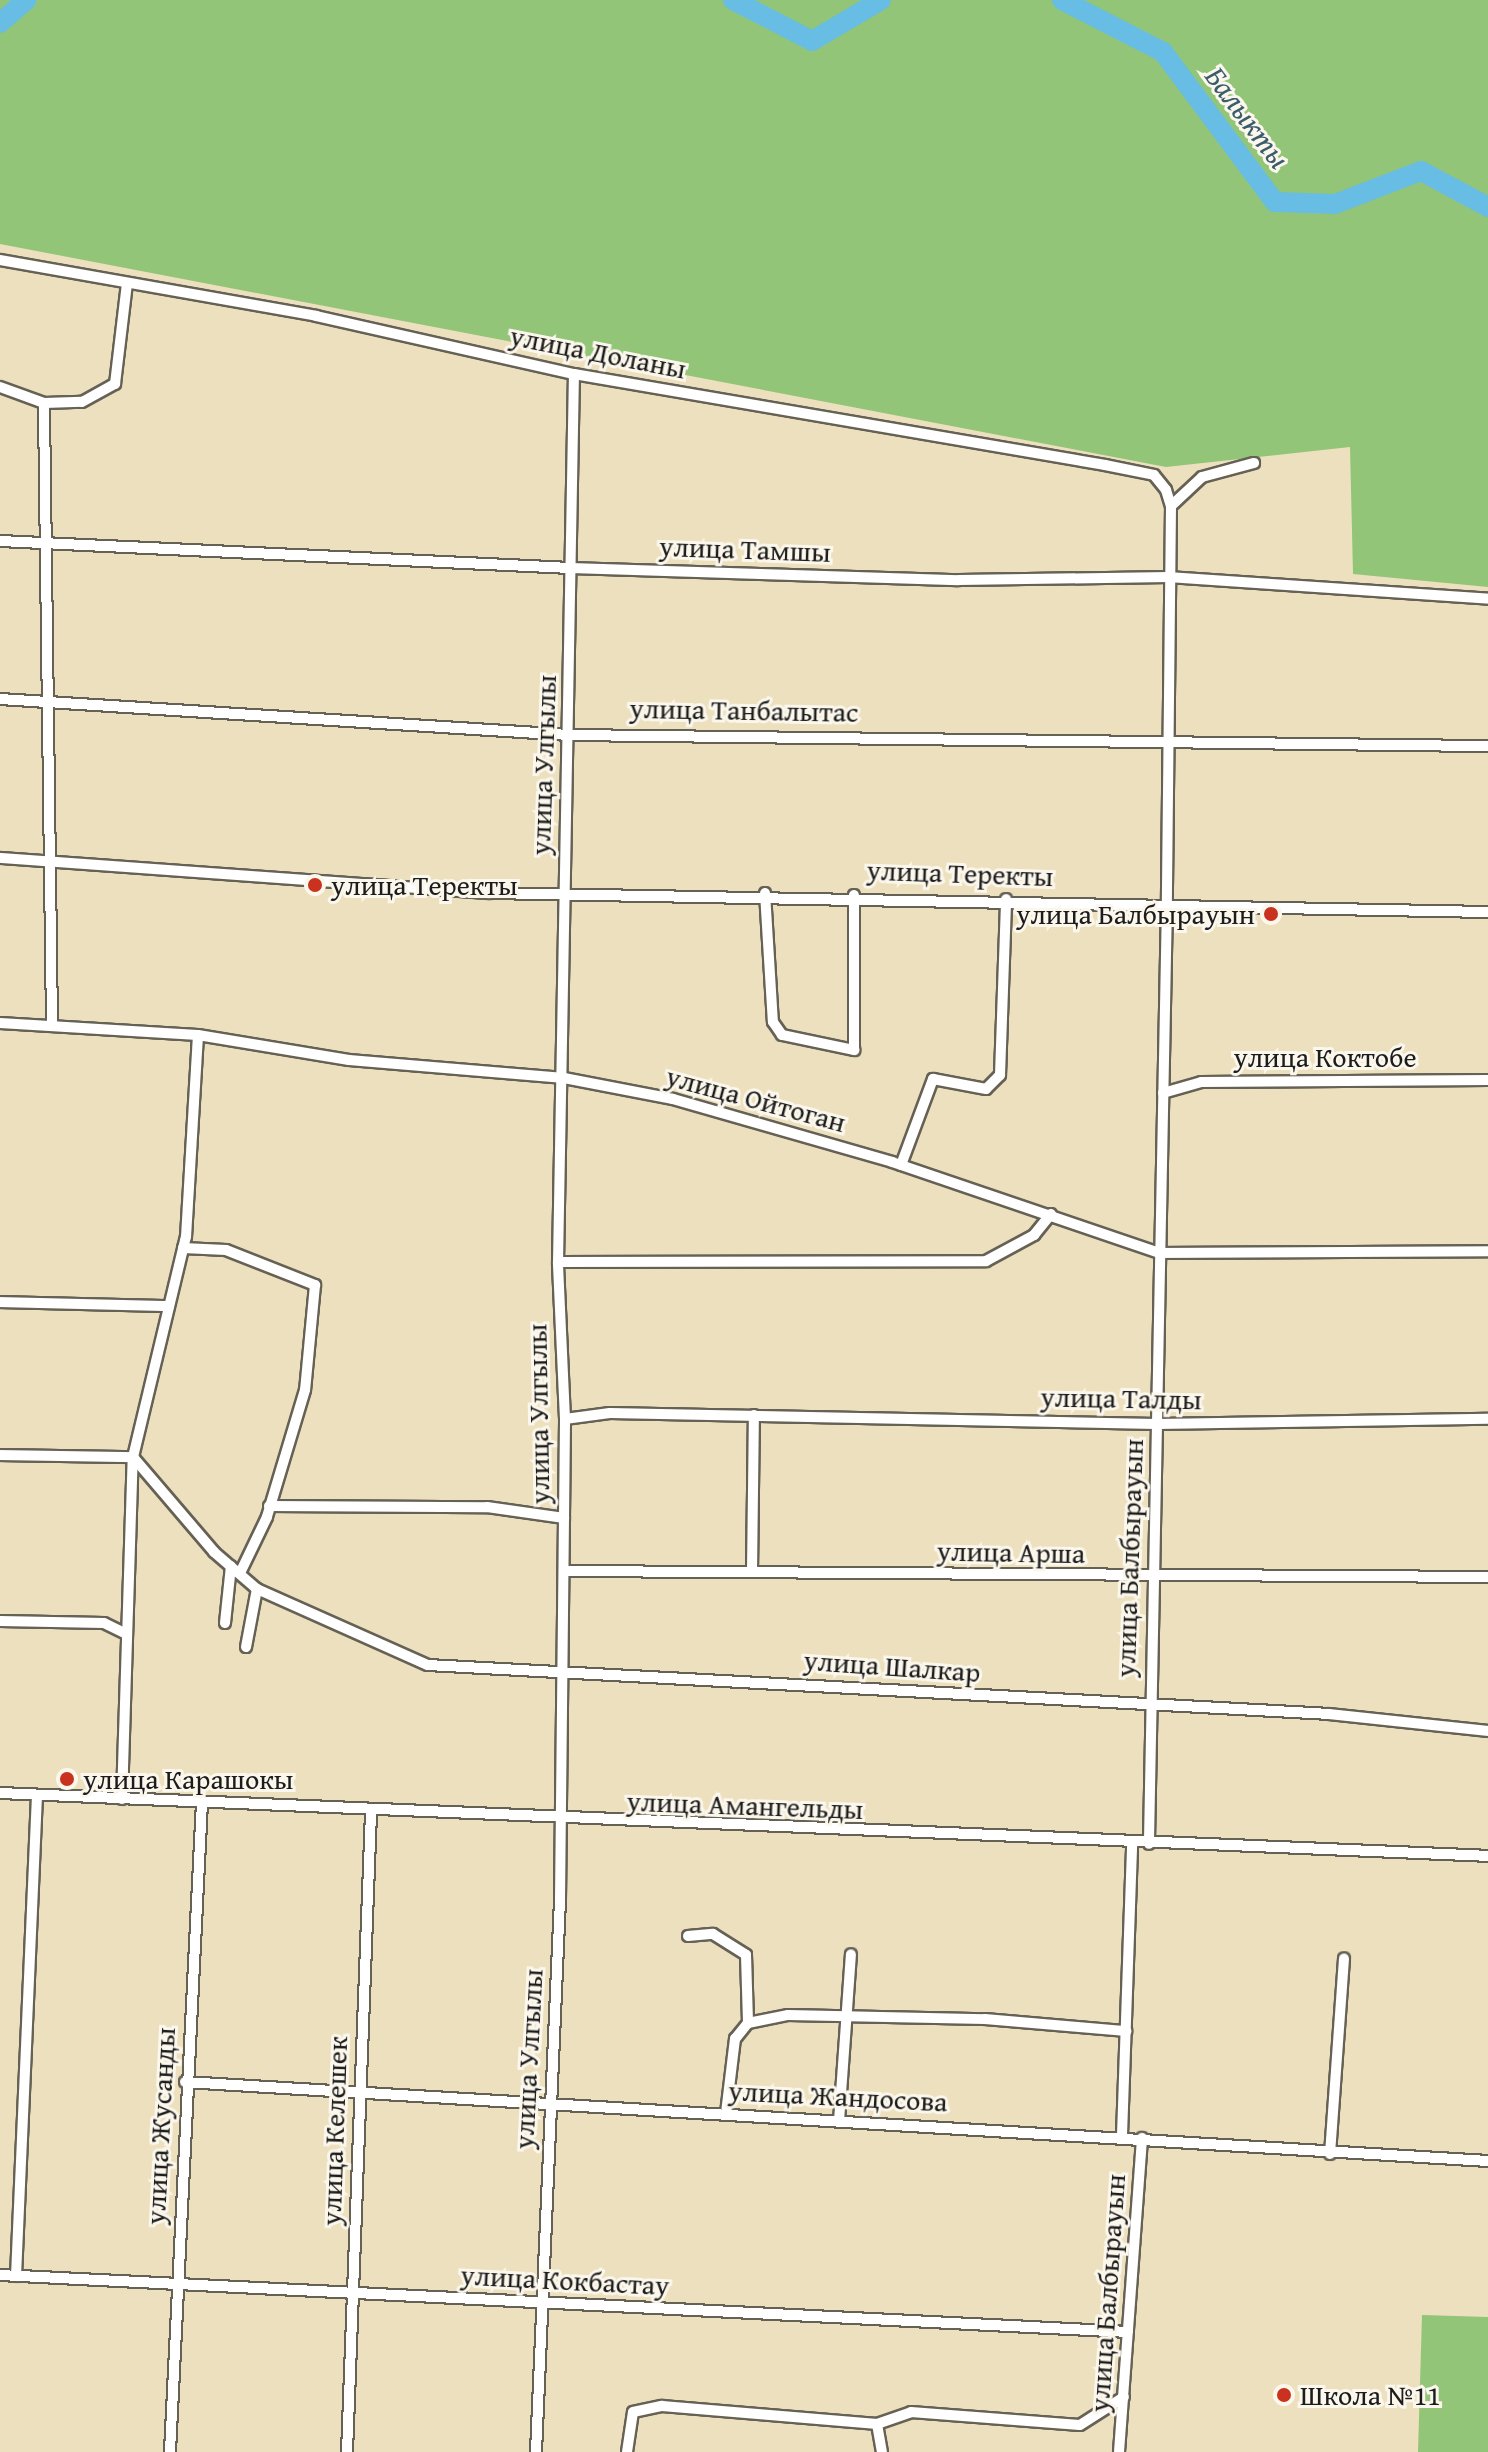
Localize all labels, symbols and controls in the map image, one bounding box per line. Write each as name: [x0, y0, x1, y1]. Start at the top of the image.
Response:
water label: Балыкты: [1198, 59, 1298, 175]
street label: улица Доланы: [507, 318, 689, 386]
street label: улица Тамшы: [659, 529, 831, 569]
street label: улица Улгылы: [523, 674, 563, 856]
street label: улица Танбалытас: [629, 691, 859, 729]
street label: улица Теректы: [866, 853, 1054, 893]
place label: улица Теректы: [331, 868, 518, 902]
marker: улица Теректы: [306, 876, 324, 894]
place label: улица Балбырауын: [1016, 897, 1255, 931]
marker: улица Балбырауын: [1262, 905, 1280, 923]
street label: улица Коктобе: [1233, 1040, 1417, 1074]
street label: улица Ойтоган: [662, 1059, 850, 1139]
street label: улица Улгылы: [520, 1323, 556, 1505]
street label: улица Талды: [1040, 1380, 1202, 1416]
street label: улица Балбырауын: [1108, 1438, 1150, 1678]
street label: улица Арша: [937, 1534, 1085, 1570]
street label: улица Шалкар: [803, 1643, 981, 1689]
place label: улица Карашокы: [83, 1762, 293, 1796]
marker: улица Карашокы: [58, 1770, 76, 1788]
street label: улица Амангельды: [626, 1784, 864, 1826]
street label: улица Улгылы: [506, 1968, 550, 2150]
street label: улица Жусанды: [138, 2026, 182, 2226]
street label: улица Келешек: [314, 2036, 354, 2226]
street label: улица Жандосова: [728, 2073, 948, 2119]
street label: улица Балбырауын: [1082, 2173, 1132, 2413]
street label: улица Кокбастау: [460, 2258, 670, 2302]
place label: Школа №11: [1300, 2378, 1441, 2412]
marker: Школа №11: [1275, 2386, 1293, 2404]

